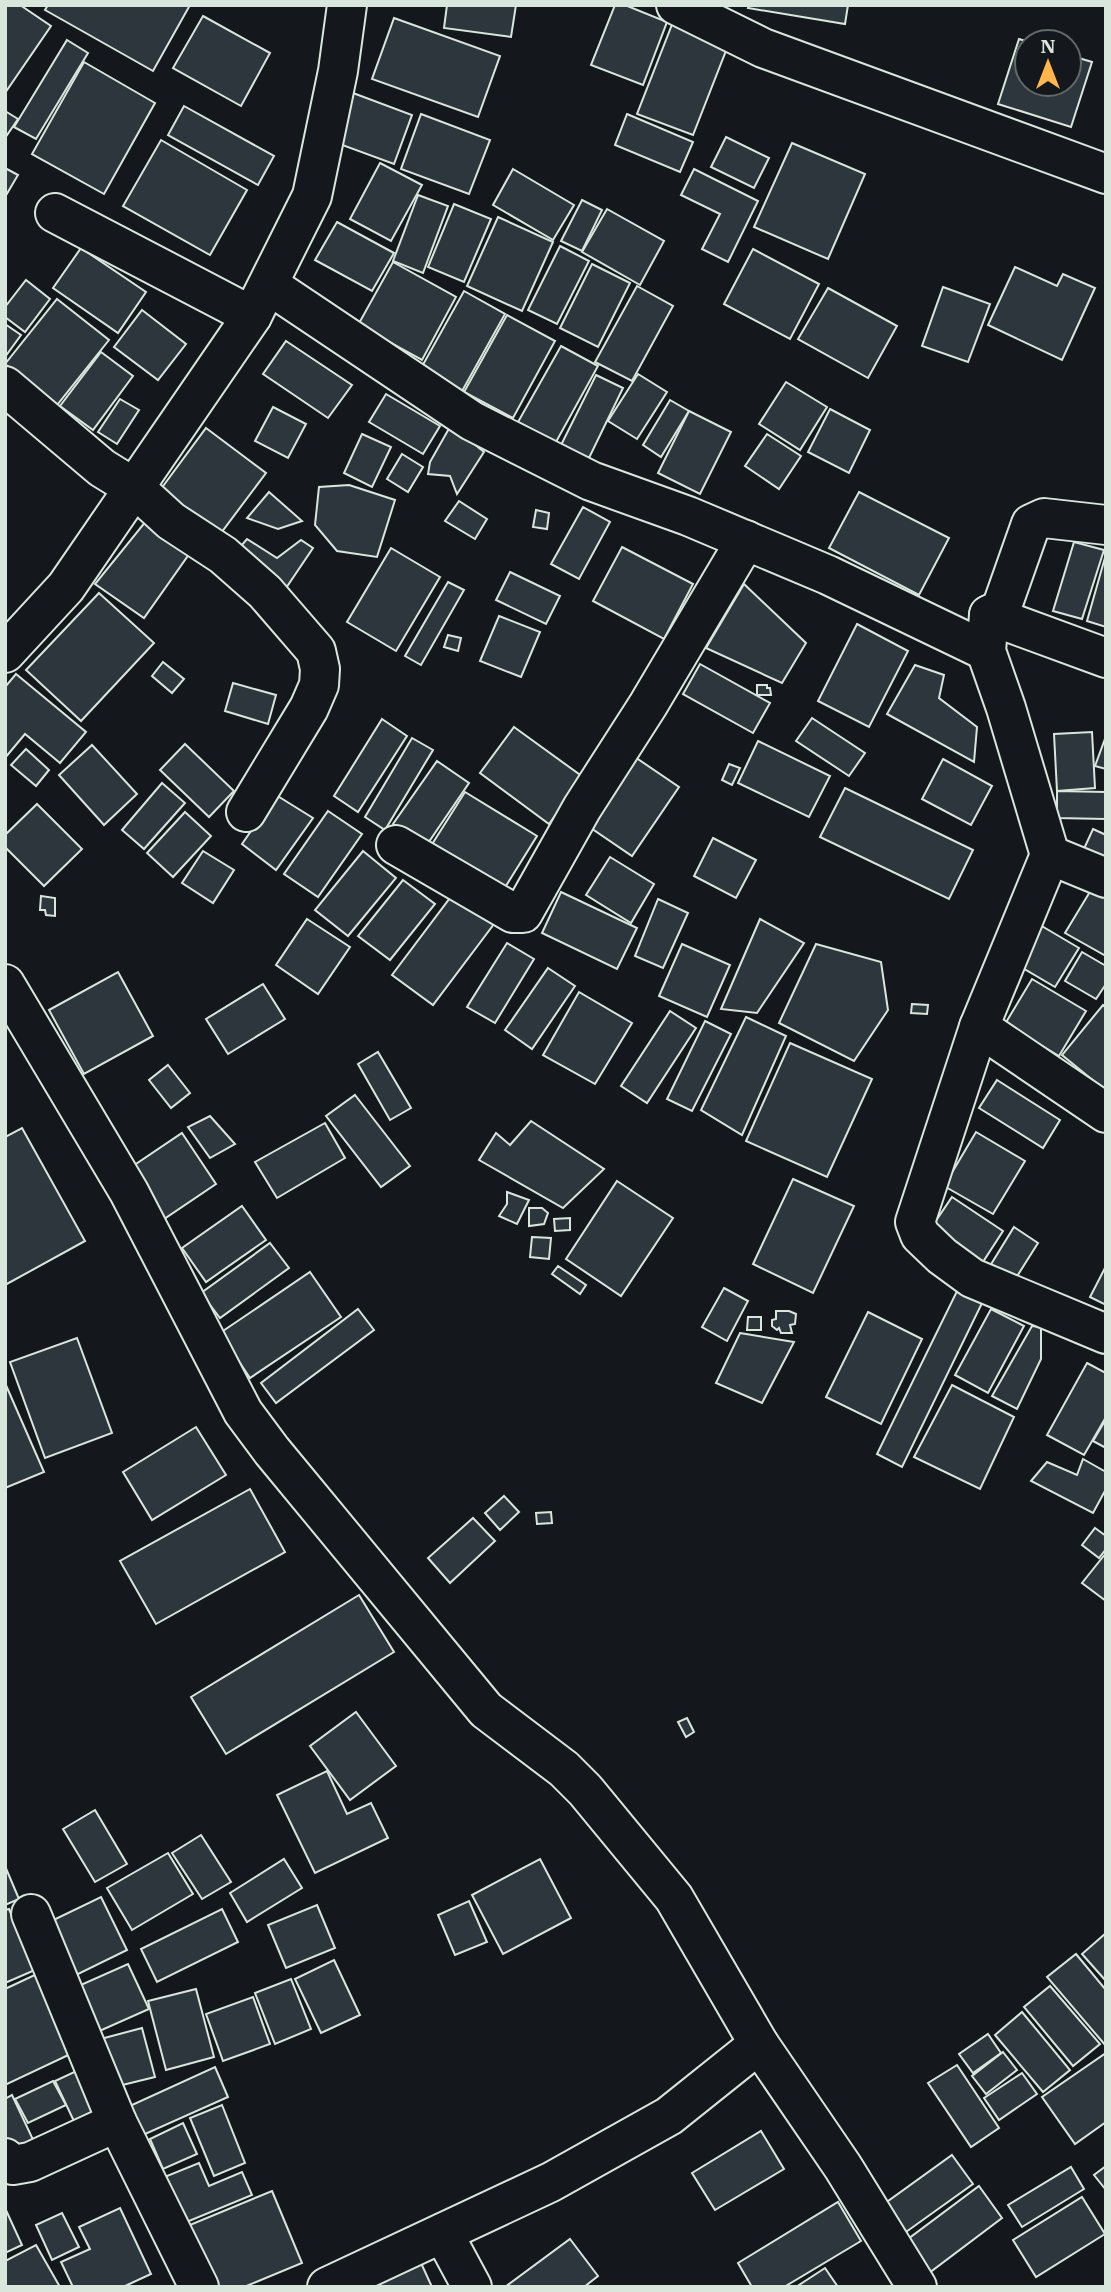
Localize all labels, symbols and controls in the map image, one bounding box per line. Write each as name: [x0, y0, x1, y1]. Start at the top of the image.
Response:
north arrow: [1013, 28, 1083, 98]
text: N: [1040, 34, 1056, 58]

